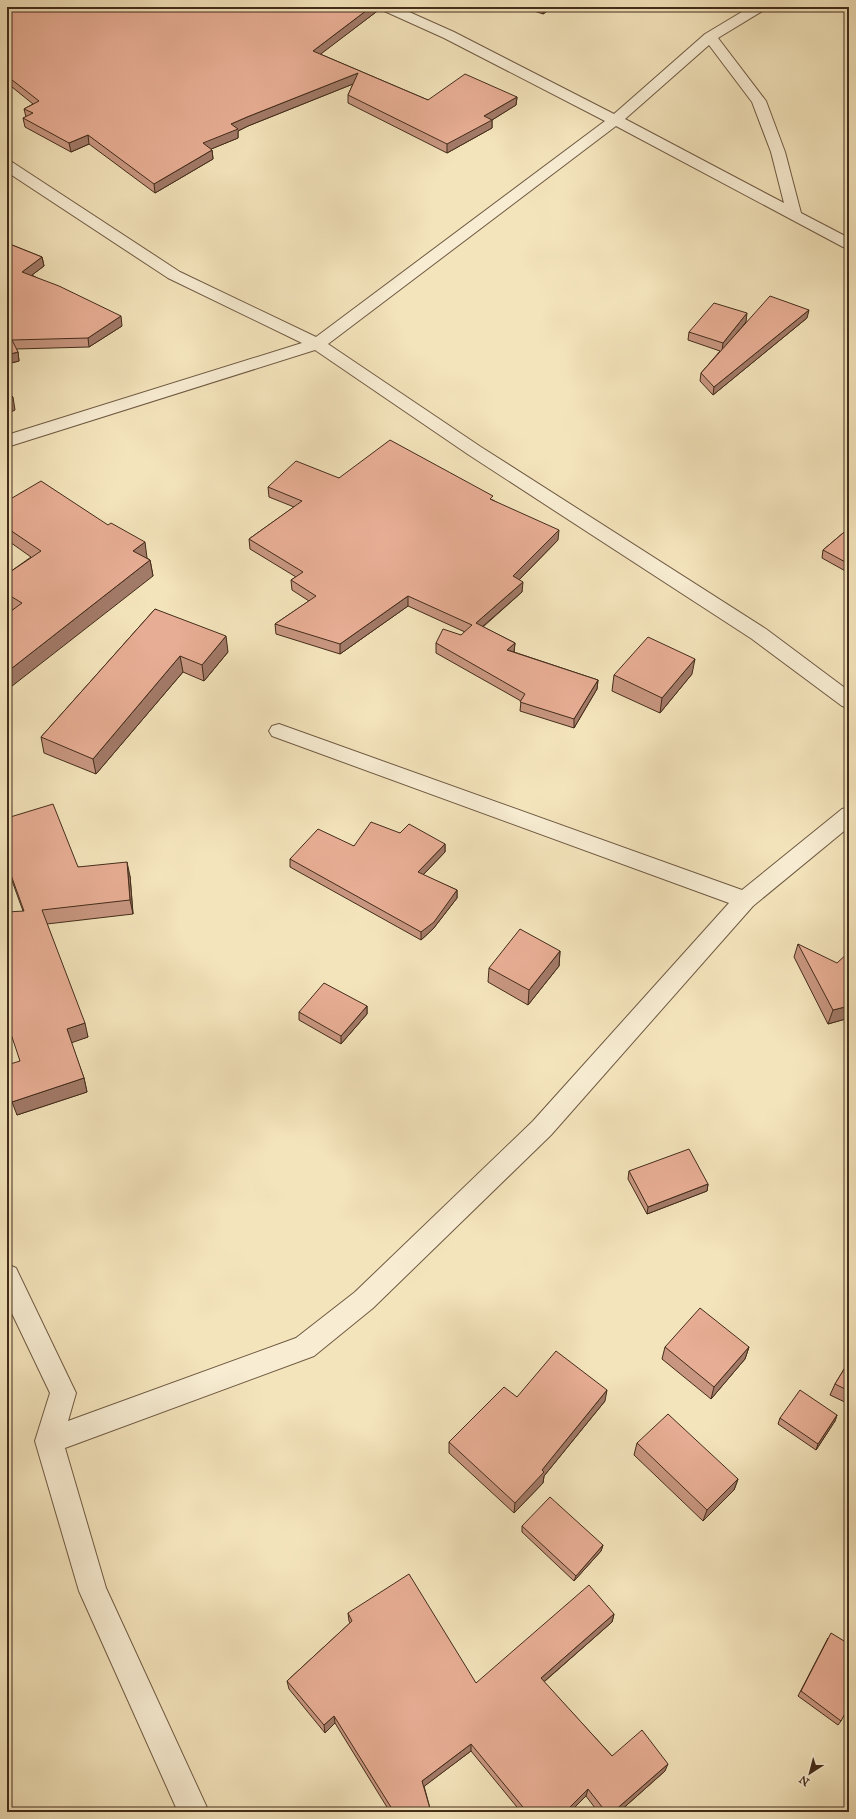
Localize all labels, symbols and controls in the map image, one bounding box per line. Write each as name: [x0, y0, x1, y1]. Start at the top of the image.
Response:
north arrow: [790, 1753, 830, 1793]
text: N: [796, 1772, 812, 1789]

